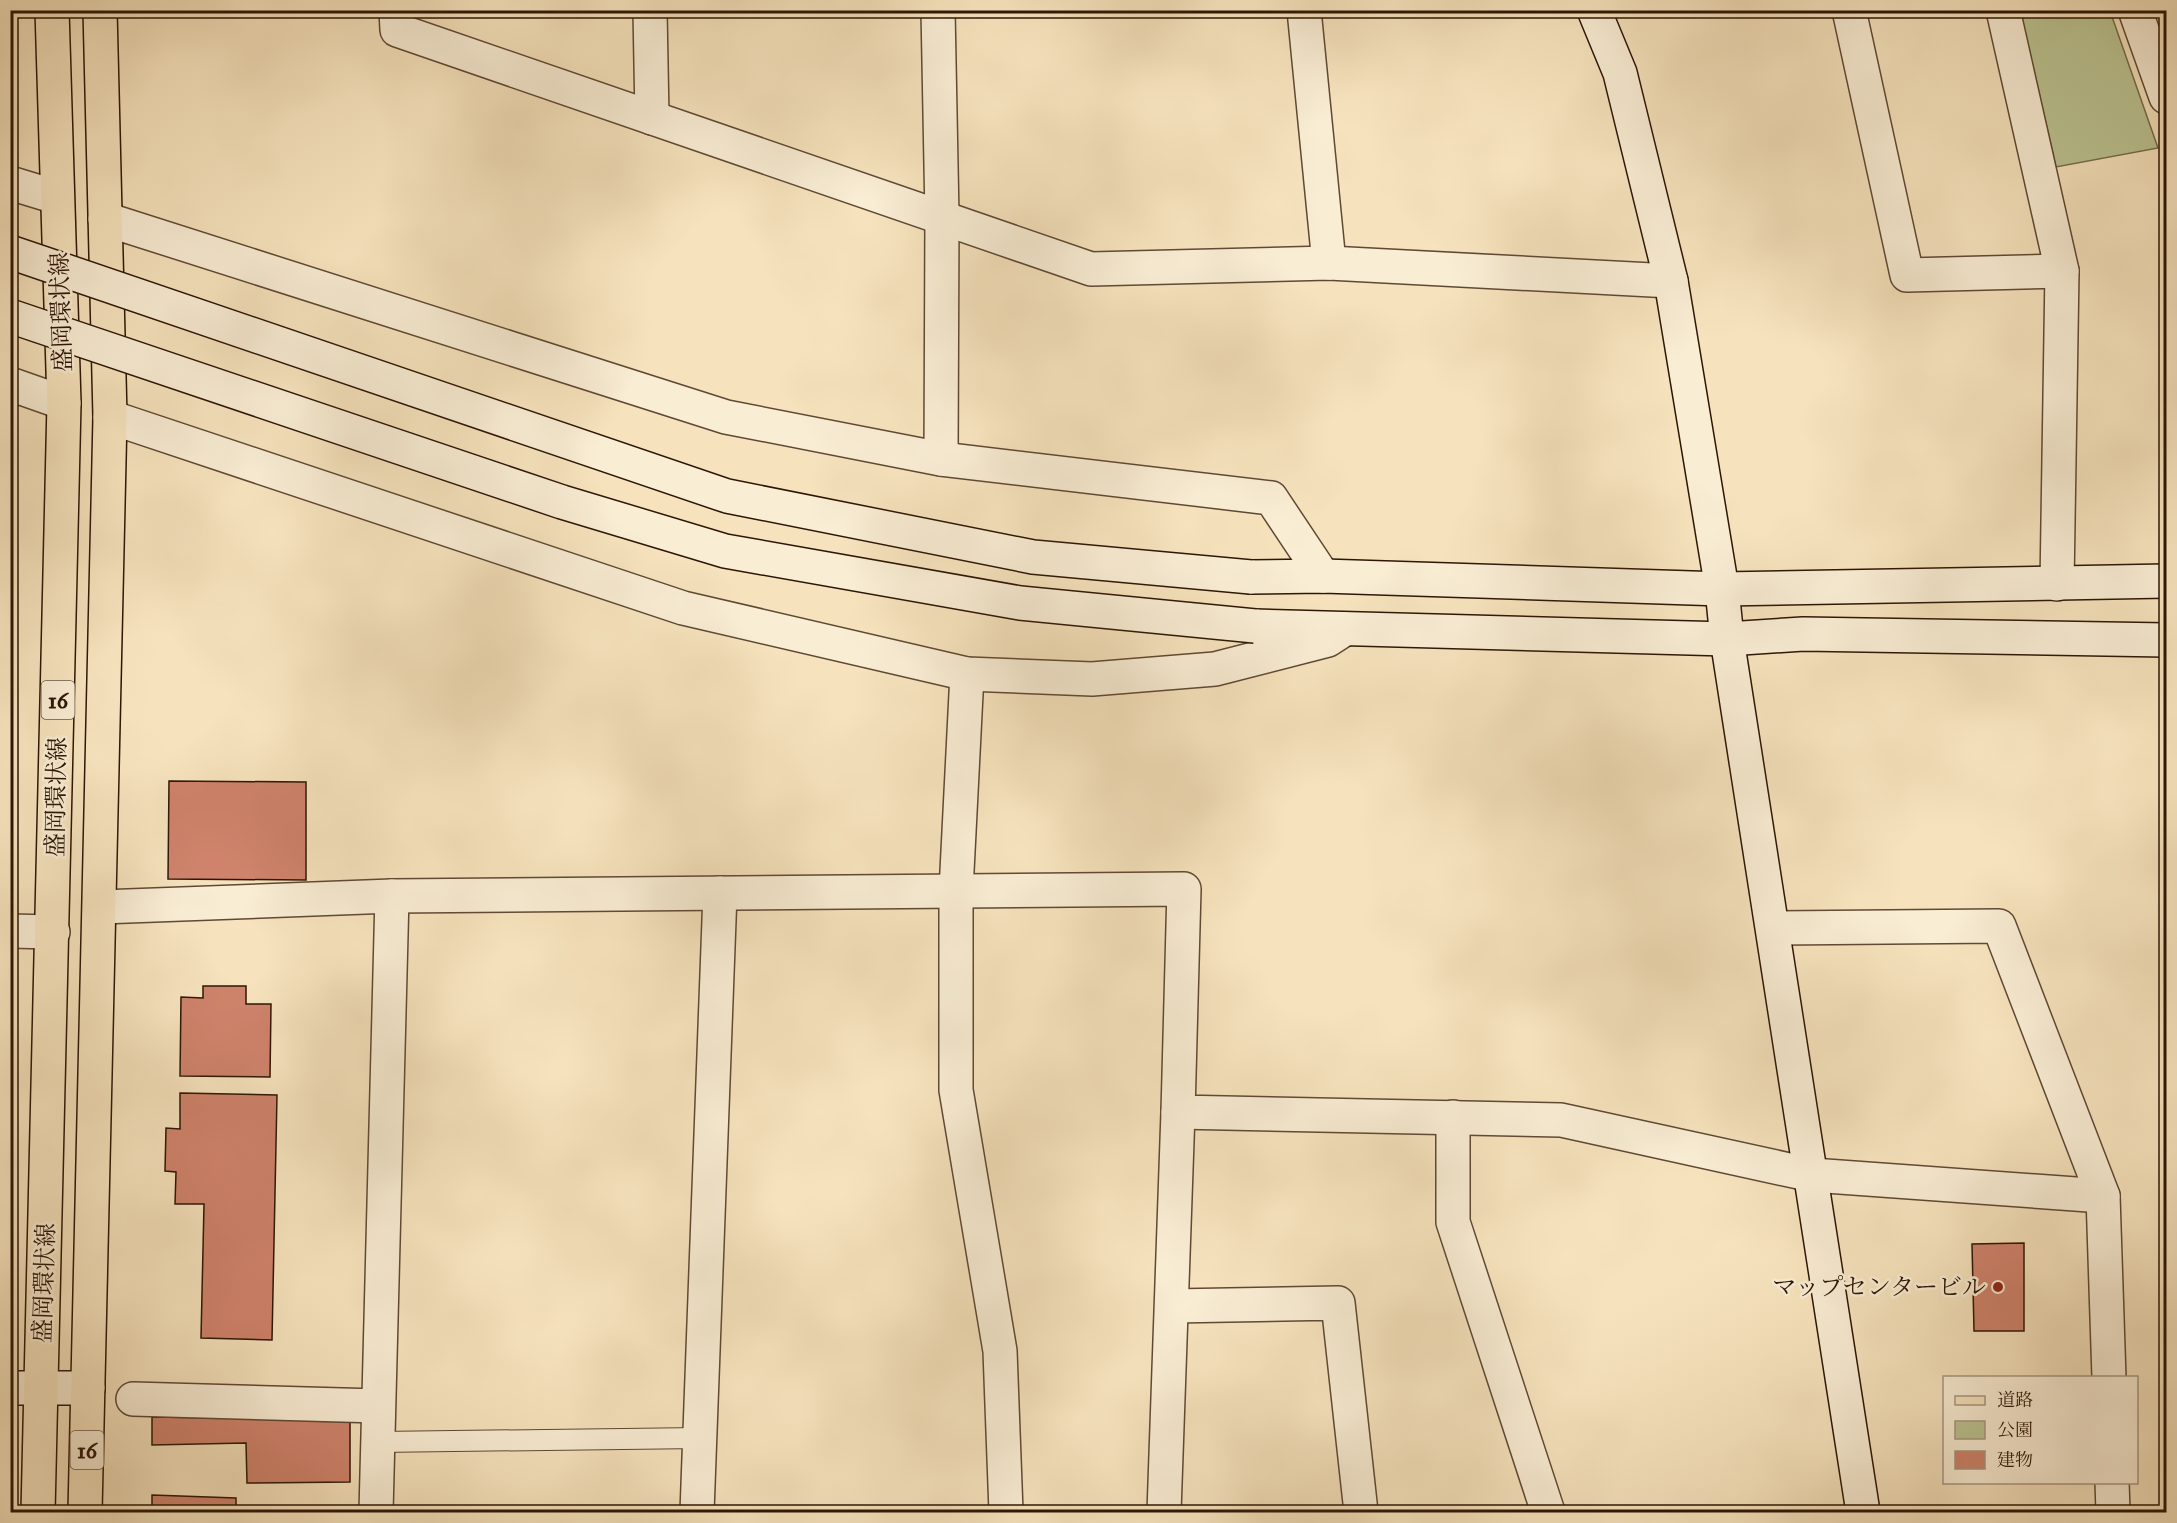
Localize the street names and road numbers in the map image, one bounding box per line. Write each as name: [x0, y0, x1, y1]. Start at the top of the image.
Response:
street label: 盛岡環状線: [44, 252, 78, 372]
road number: 16: [42, 681, 74, 719]
street label: 盛岡環状線: [40, 737, 72, 857]
street label: 盛岡環状線: [27, 1223, 61, 1343]
road number: 16: [70, 1431, 104, 1469]

